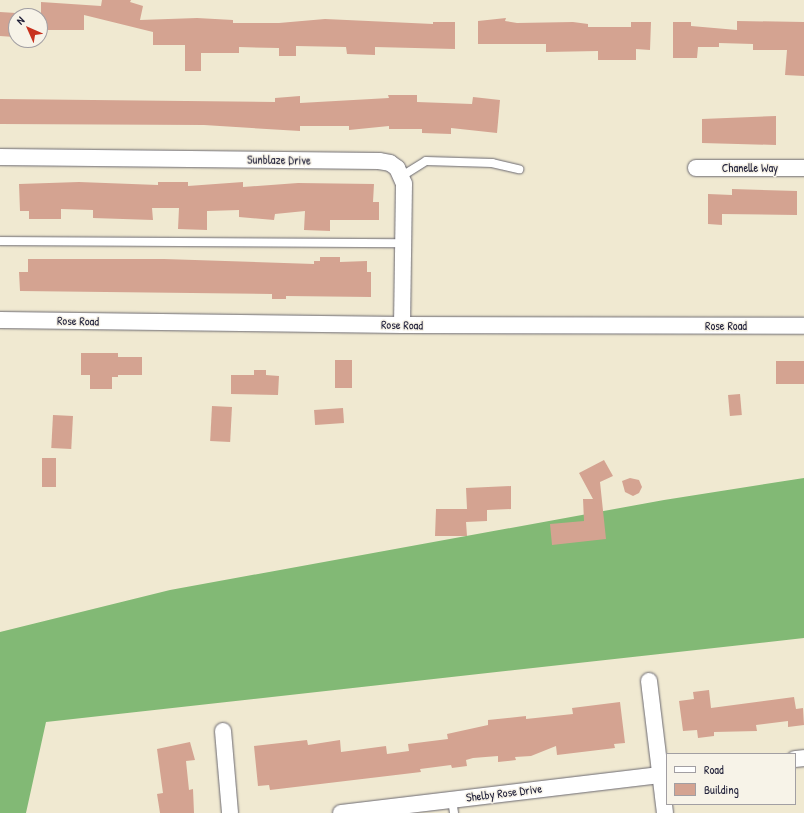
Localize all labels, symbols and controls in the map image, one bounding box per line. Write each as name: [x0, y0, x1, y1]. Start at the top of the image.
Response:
north arrow: [8, 8, 48, 48]
text: N: [13, 13, 27, 27]
street label: Sunblaze Drive: [247, 152, 311, 168]
street label: Chanelle Way: [722, 161, 778, 175]
street label: Rose Road: [57, 313, 99, 329]
street label: Rose Road: [381, 317, 423, 333]
street label: Rose Road: [705, 319, 747, 333]
legend: [666, 753, 796, 805]
text: Road: [704, 761, 724, 778]
street label: Shelby Rose Drive: [465, 781, 543, 805]
text: Building: [704, 781, 739, 798]

